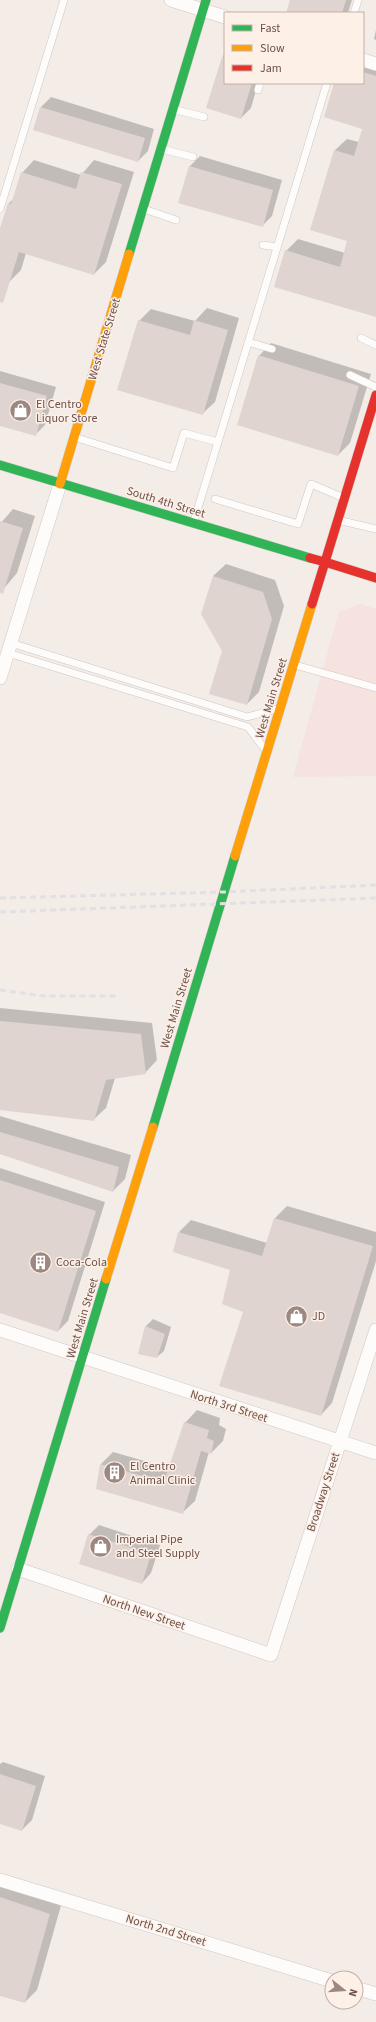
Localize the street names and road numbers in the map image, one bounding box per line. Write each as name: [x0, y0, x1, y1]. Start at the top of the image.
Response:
street label: West State Street: [84, 296, 125, 382]
street label: South 4th Street: [124, 482, 207, 523]
street label: West Main Street: [251, 656, 292, 741]
street label: West Main Street: [156, 966, 197, 1051]
street label: West Main Street: [62, 1276, 103, 1361]
street label: North 3rd Street: [188, 1386, 270, 1427]
street label: Broadway Street: [303, 1450, 344, 1534]
street label: North New Street: [100, 1590, 187, 1635]
street label: North 2nd Street: [124, 1910, 208, 1951]

